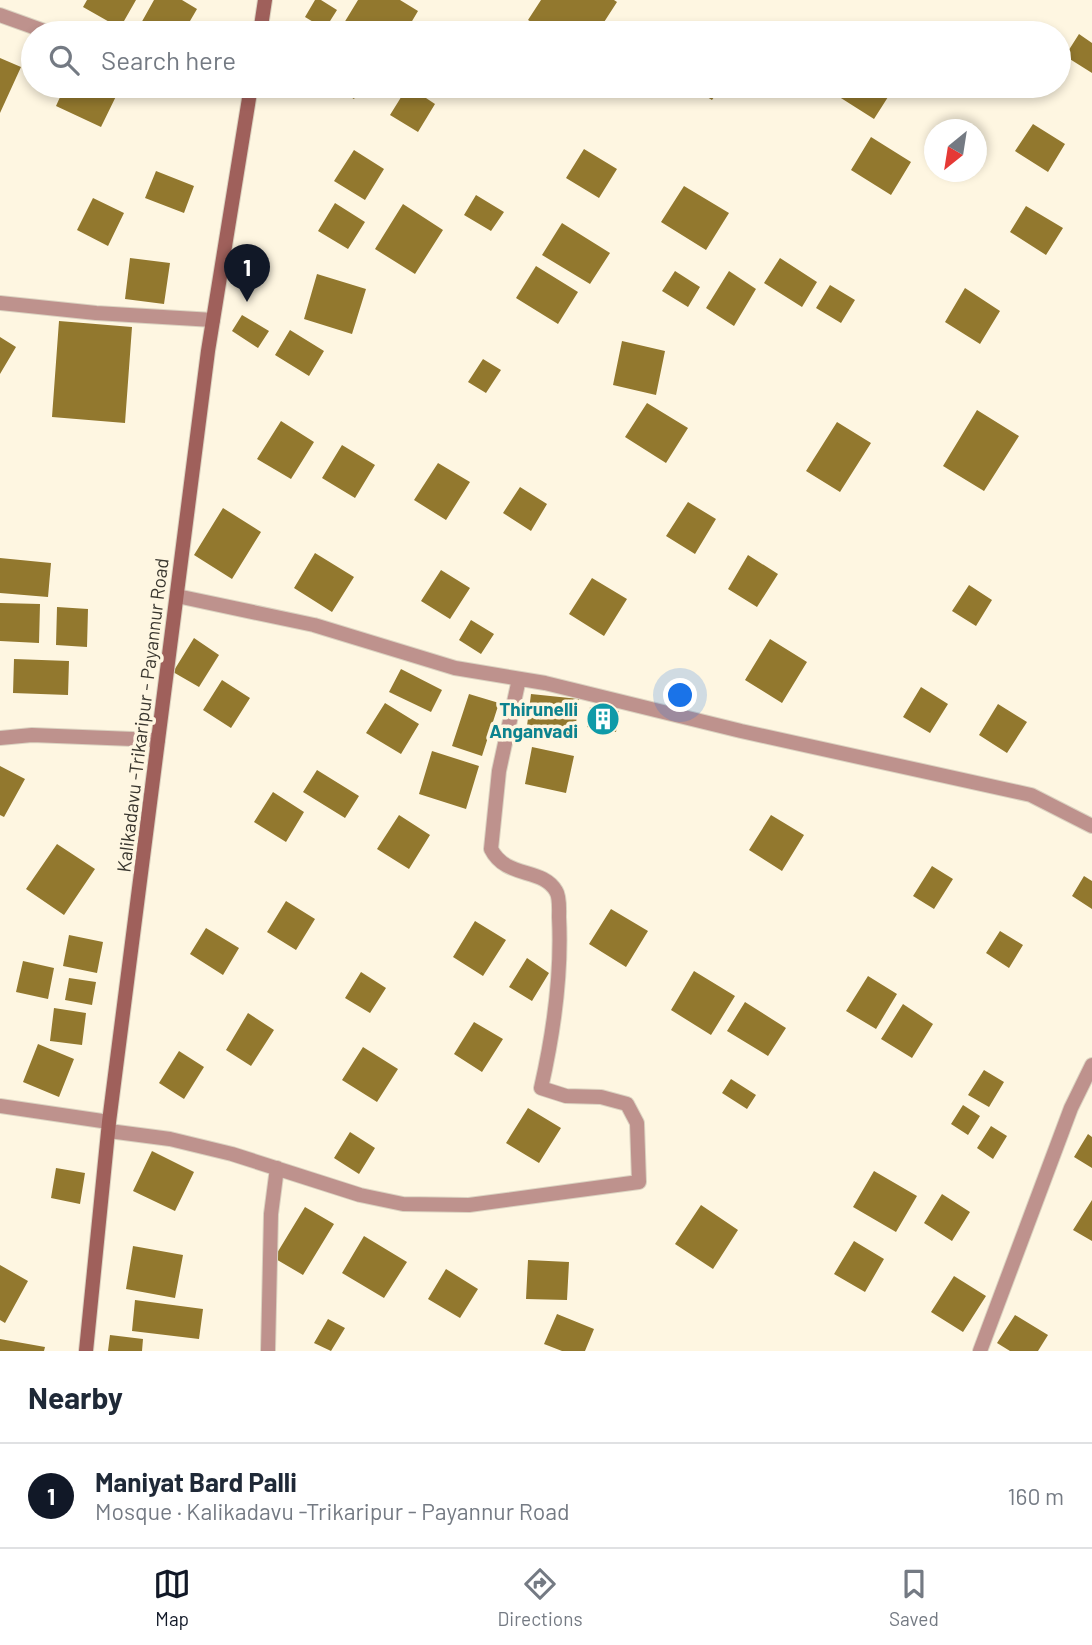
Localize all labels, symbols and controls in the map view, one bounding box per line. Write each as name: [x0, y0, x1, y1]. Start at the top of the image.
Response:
search box: [21, 21, 1071, 98]
icon: search: [45, 41, 83, 79]
text: Search here: [101, 44, 236, 75]
north arrow: [924, 119, 987, 182]
pin: 1: [224, 244, 270, 302]
street label: Kalikadavu -Trikaripur - Payannur Road: [111, 557, 173, 873]
your location: [663, 678, 697, 712]
place label: Thirunelli Anganvadi: [489, 697, 578, 742]
building icon: Thirunelli Anganvadi: [584, 700, 622, 738]
text: Nearby: [28, 1379, 123, 1415]
text: Maniyat Bard Palli: [95, 1466, 297, 1497]
text: 1: [47, 1482, 55, 1510]
text: 160 m: [1007, 1482, 1064, 1510]
text: Mosque · Kalikadavu -Trikaripur - Payannur Road: [95, 1497, 570, 1525]
tab: Map: [153, 1565, 191, 1630]
tab: Directions: [498, 1565, 583, 1630]
tab: Saved: [889, 1565, 939, 1630]

